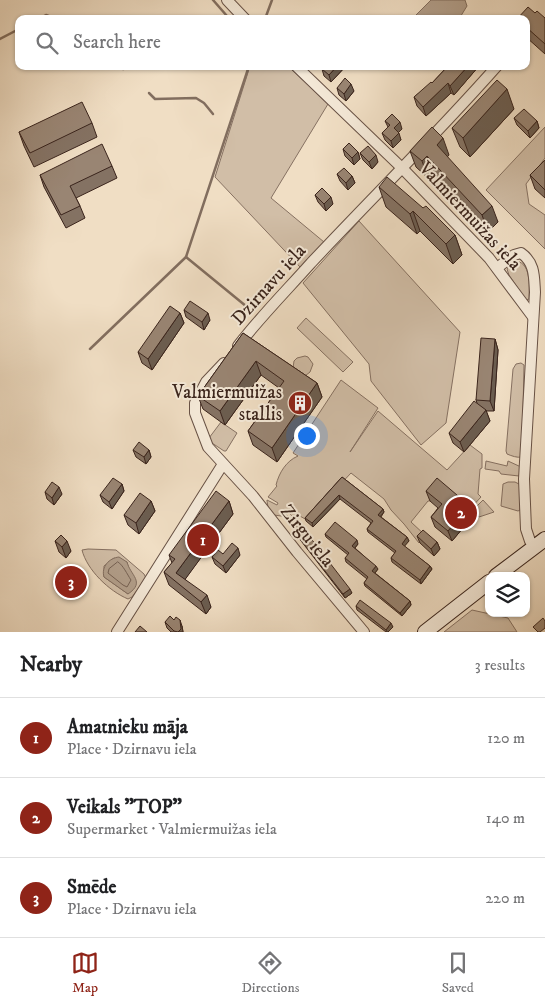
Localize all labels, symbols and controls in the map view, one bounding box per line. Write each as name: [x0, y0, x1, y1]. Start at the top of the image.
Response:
search box: [15, 15, 530, 70]
icon: search: [33, 29, 61, 57]
text: Search here: [73, 31, 161, 54]
street label: Valmiermuižas iela: [413, 156, 526, 275]
street label: Dzirnavu iela: [227, 240, 311, 330]
place label: Valmiermuižas stallis: [171, 381, 282, 426]
building icon: Valmiermuižas stallis: [287, 390, 313, 416]
your location: [294, 423, 320, 449]
pin: 2: [445, 494, 477, 532]
street label: Zirgu iela: [275, 500, 339, 572]
pin: 1: [187, 521, 219, 559]
pin: 3: [55, 563, 87, 601]
map controls: [485, 572, 530, 617]
button: layers: [485, 572, 530, 617]
text: Nearby: [20, 652, 82, 678]
text: 3 results: [475, 655, 525, 675]
text: Amatnieku māja: [67, 716, 188, 739]
text: 1: [33, 728, 39, 748]
text: 120 m: [487, 728, 525, 748]
text: Place · Dzirnavu iela: [67, 739, 197, 759]
text: Veikals "TOP": [67, 796, 182, 819]
text: 2: [32, 808, 40, 828]
text: 140 m: [486, 808, 525, 828]
text: Supermarket · Valmiermuižas iela: [67, 819, 277, 839]
text: Smēde: [67, 876, 116, 899]
text: 3: [33, 888, 39, 908]
text: 220 m: [485, 888, 525, 908]
text: Place · Dzirnavu iela: [67, 899, 197, 919]
tab: Map: [71, 949, 99, 997]
tab: Directions: [241, 949, 299, 997]
tab: Saved: [442, 949, 474, 997]

